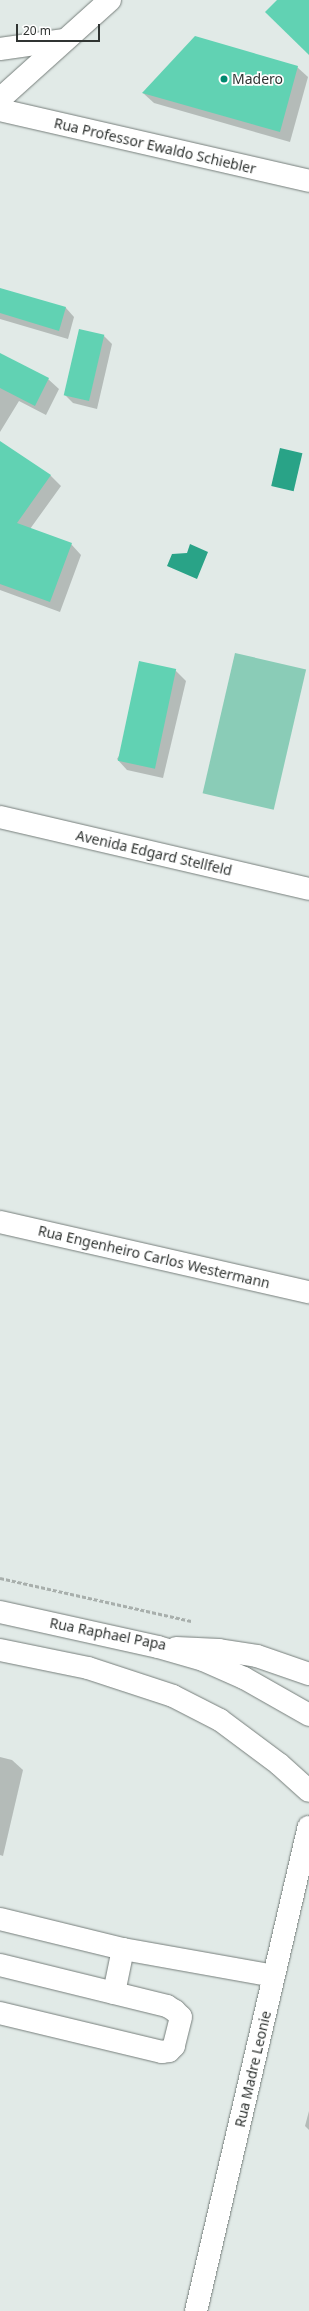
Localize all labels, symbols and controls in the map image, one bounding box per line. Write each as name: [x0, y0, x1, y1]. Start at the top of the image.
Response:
scale bar: [18, 16, 102, 42]
text: 20 m: [23, 22, 51, 39]
place label: Madero: [232, 71, 283, 87]
marker: Madero: [219, 74, 229, 84]
street label: Rua Professor Ewaldo Schiebler: [52, 115, 258, 177]
street label: Avenida Edgard Stellfeld: [74, 827, 234, 879]
street label: Rua Engenheiro Carlos Westermann: [36, 1222, 272, 1292]
street label: Rua Raphael Papa: [48, 1614, 168, 1654]
street label: Rua Madre Leonie: [231, 2009, 275, 2129]

